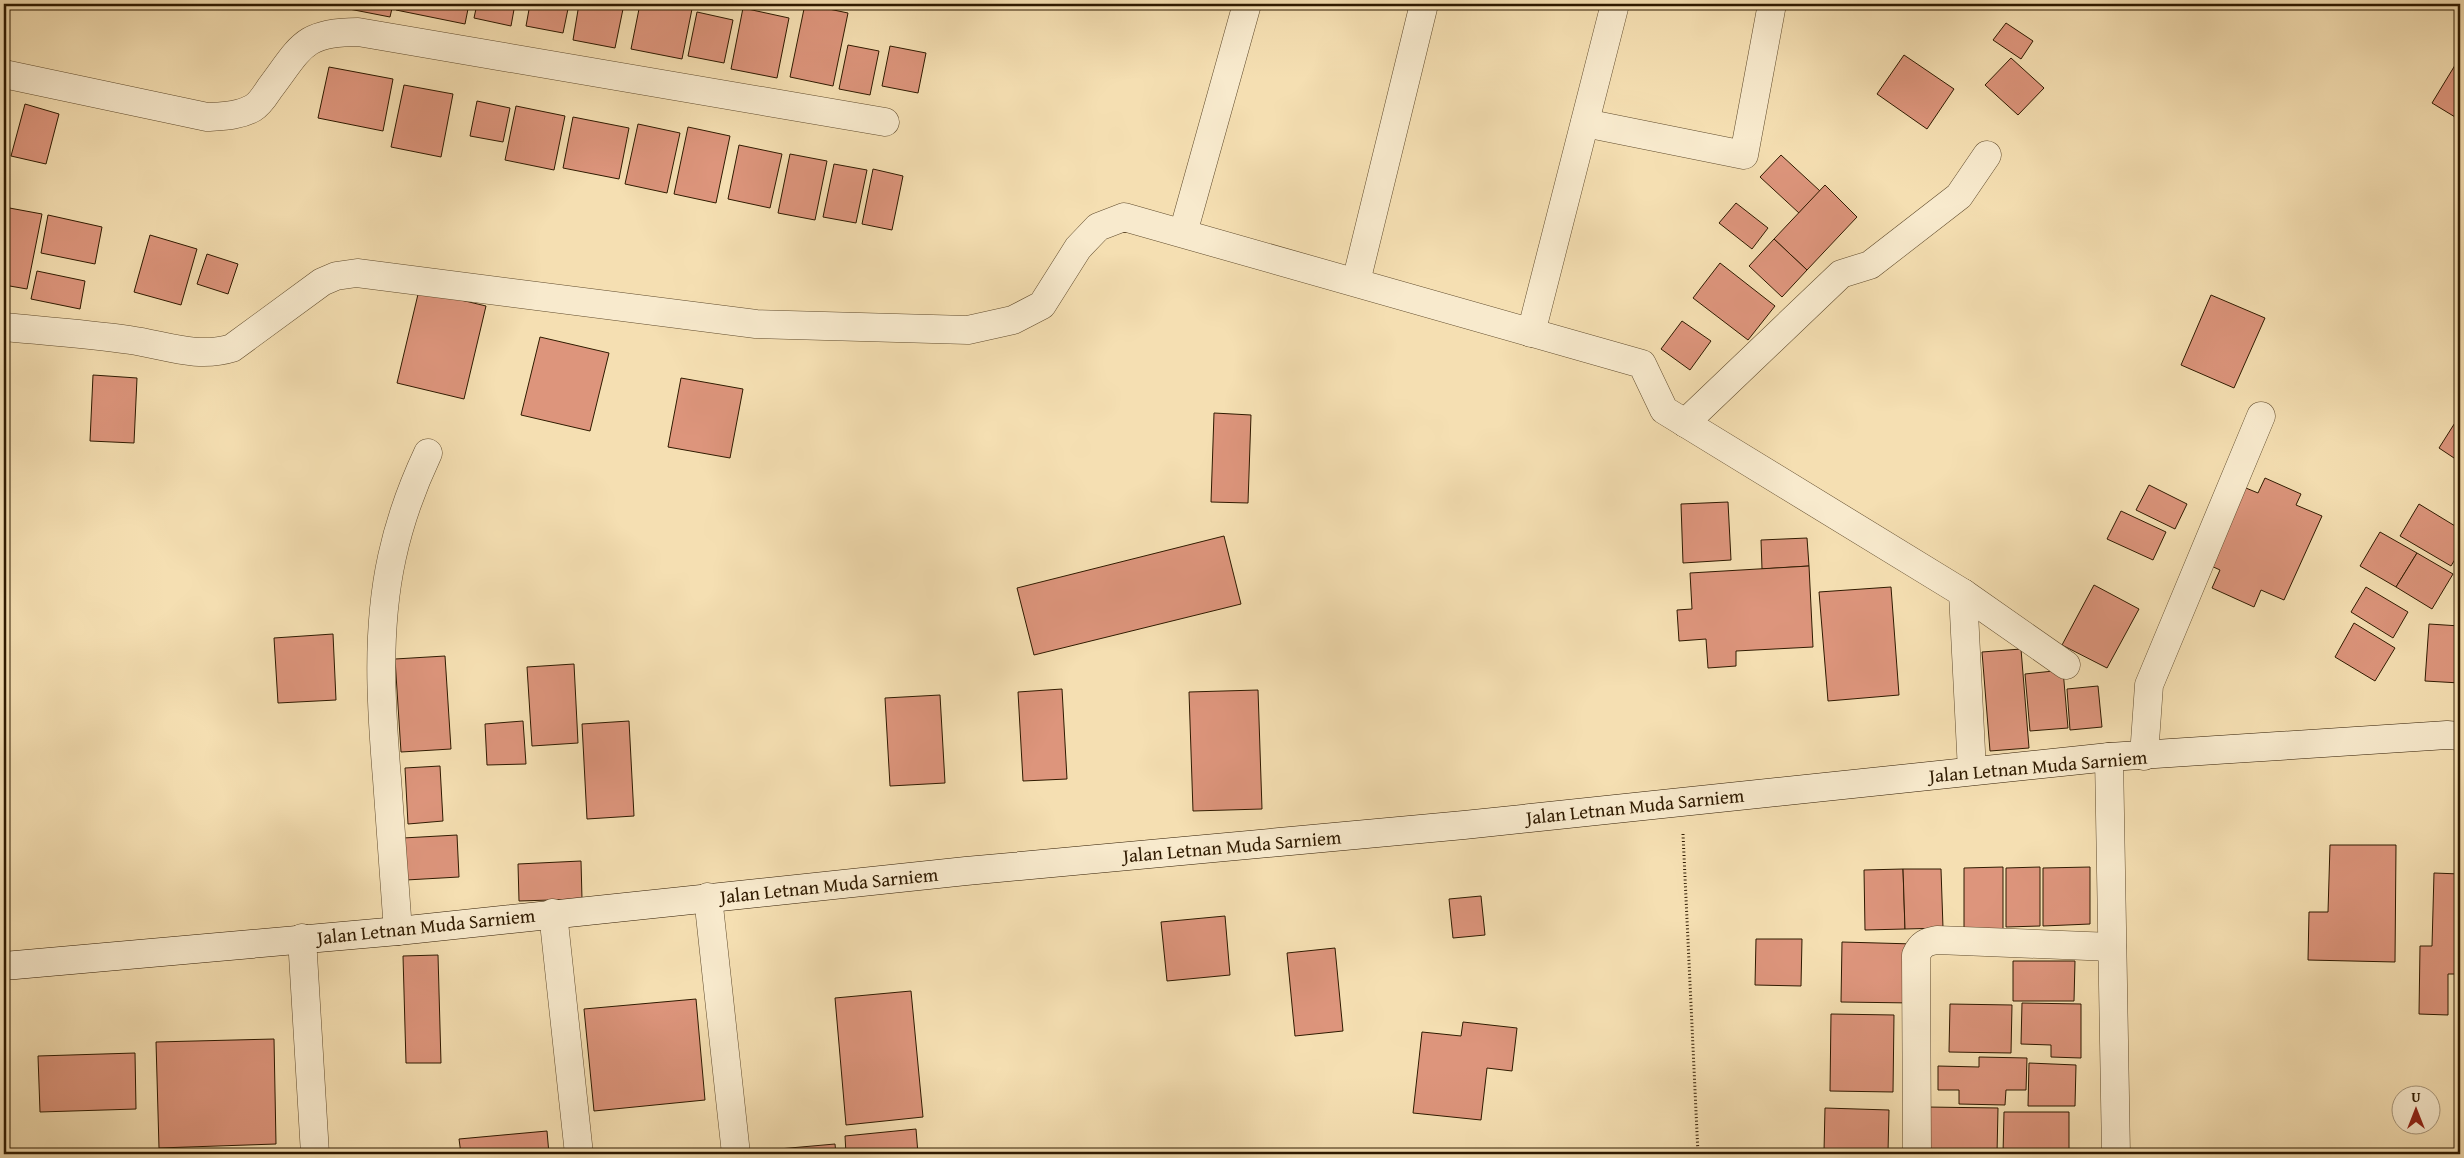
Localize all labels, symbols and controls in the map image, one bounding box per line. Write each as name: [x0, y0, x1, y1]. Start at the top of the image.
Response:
street label: Jalan Letnan Muda Sarniem: [1926, 742, 2149, 790]
street label: Jalan Letnan Muda Sarniem: [1523, 781, 1746, 832]
street label: Jalan Letnan Muda Sarniem: [1120, 822, 1343, 870]
street label: Jalan Letnan Muda Sarniem: [717, 860, 940, 911]
street label: Jalan Letnan Muda Sarniem: [314, 901, 537, 952]
north arrow: [2392, 1086, 2442, 1136]
text: U: [2411, 1087, 2421, 1107]

